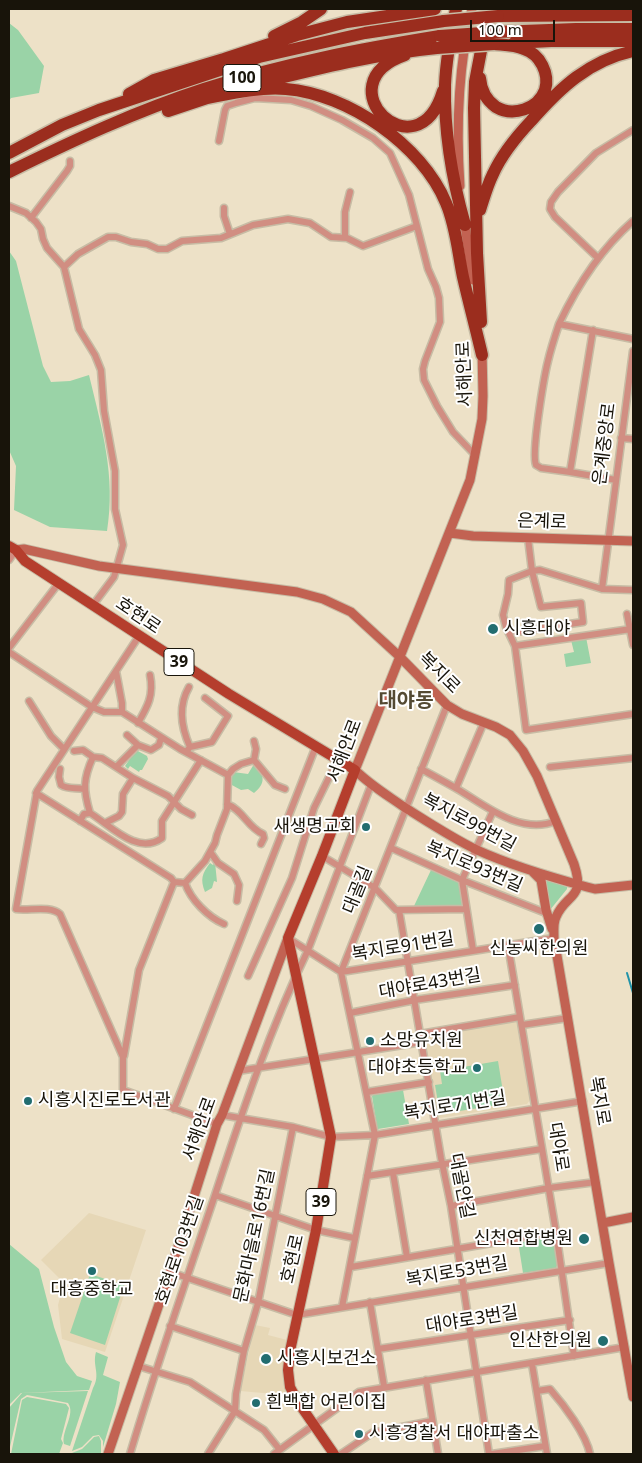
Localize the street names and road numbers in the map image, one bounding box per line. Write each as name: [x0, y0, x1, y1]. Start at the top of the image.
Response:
road number: 100: [223, 64, 261, 92]
street label: 서해안로: [453, 341, 477, 407]
street label: 은계중앙로: [589, 402, 621, 486]
street label: 은계로: [517, 510, 567, 534]
street label: 호현로: [111, 593, 165, 639]
street label: 복지로: [414, 648, 464, 698]
road number: 39: [164, 649, 194, 676]
street label: 서해안로: [323, 716, 367, 786]
street label: 복지로99번길: [418, 789, 520, 857]
street label: 복지로93번길: [422, 837, 526, 897]
street label: 대골길: [339, 863, 377, 917]
street label: 복지로91번길: [350, 928, 456, 966]
street label: 대야로43번길: [377, 964, 483, 1004]
street label: 복지로: [584, 1075, 614, 1127]
street label: 복지로71번길: [402, 1087, 508, 1125]
street label: 서해안로: [179, 1094, 221, 1164]
street label: 대야로: [543, 1121, 573, 1173]
street label: 대골안길: [444, 1151, 478, 1221]
street label: 문화마을로16번길: [230, 1167, 280, 1305]
road number: 39: [306, 1188, 336, 1216]
street label: 호현로103번길: [151, 1193, 209, 1307]
street label: 호현로: [277, 1232, 309, 1286]
street label: 복지로53번길: [404, 1252, 510, 1292]
street label: 대야로3번길: [424, 1302, 520, 1338]

